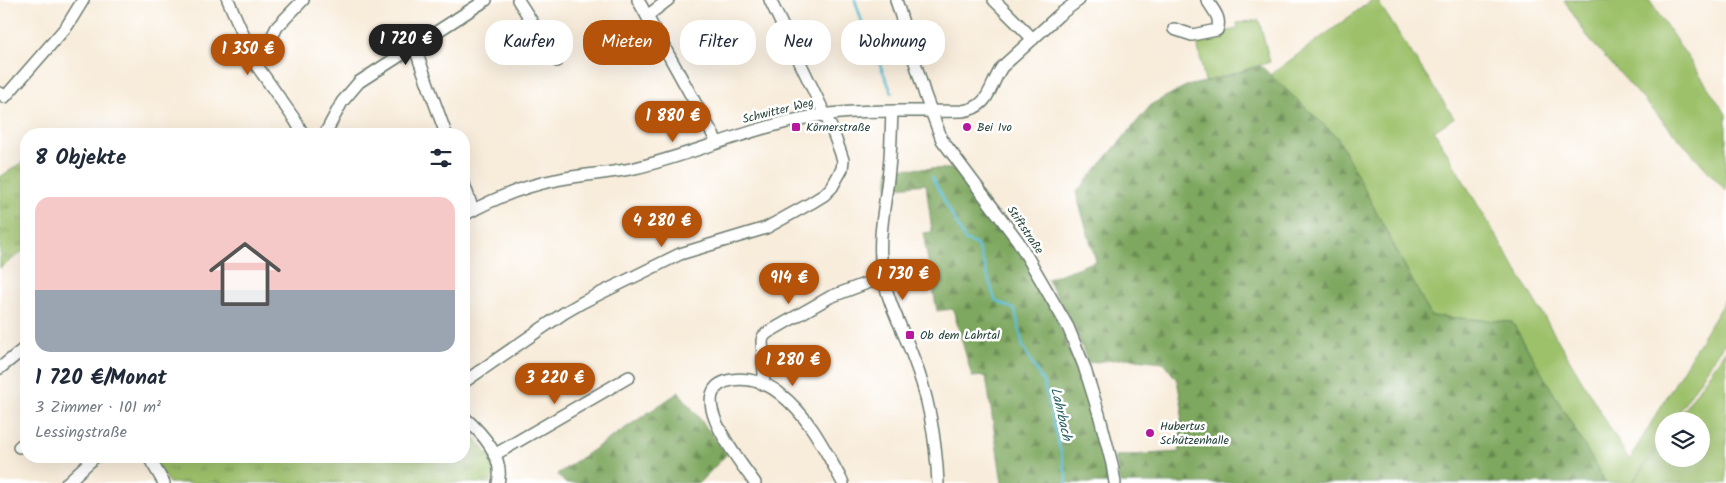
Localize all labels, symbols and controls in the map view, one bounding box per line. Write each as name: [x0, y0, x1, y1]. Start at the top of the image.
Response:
chip: Kaufen: [485, 20, 573, 65]
chip: Mieten: [583, 20, 670, 65]
chip: Filter: [680, 20, 756, 65]
chip: Neu: [766, 20, 831, 65]
chip: Wohnung: [841, 20, 945, 65]
pin: 1 720 €: [360, 23, 452, 66]
text: 1 720 €: [380, 27, 432, 52]
pin: 1 350 €: [202, 34, 294, 76]
text: 1 350 €: [222, 37, 274, 62]
street label: Schwitter Weg: [740, 93, 816, 129]
pin: 1 880 €: [627, 100, 719, 143]
text: 1 880 €: [646, 104, 700, 129]
place label: Körnerstraße: [806, 118, 871, 137]
place label: Bei Ivo: [977, 118, 1012, 137]
marker: Körnerstraße: [790, 121, 802, 133]
marker: Bei Ivo: [961, 121, 973, 133]
text: 8 Objekte: [35, 142, 126, 175]
icon: filters: [427, 144, 455, 172]
street label: Stiftstraße: [1002, 202, 1049, 259]
pin: 4 280 €: [616, 206, 708, 248]
text: 4 280 €: [633, 209, 691, 234]
icon: home: [200, 229, 290, 319]
pin: 1 730 €: [857, 258, 949, 301]
pin: 914 €: [754, 262, 824, 305]
text: 1 730 €: [877, 262, 929, 287]
text: 914 €: [770, 266, 808, 291]
place label: Ob dem Lahrtal: [920, 326, 1000, 345]
marker: Ob dem Lahrtal: [904, 329, 916, 341]
pin: 1 280 €: [747, 344, 839, 387]
text: 1 280 €: [766, 348, 820, 373]
text: 1 720 €/Monat: [35, 362, 167, 395]
pin: 3 220 €: [509, 362, 601, 405]
text: 3 220 €: [526, 366, 584, 391]
water label: Lahrbach: [1044, 385, 1078, 444]
text: 3 Zimmer · 101 m²: [35, 395, 161, 420]
map controls: [1655, 412, 1710, 467]
button: layers: [1655, 412, 1710, 467]
place label: Hubertus Schützenhalle: [1160, 417, 1230, 450]
text: Lessingstraße: [35, 420, 127, 445]
marker: Hubertus Schützenhalle: [1144, 427, 1156, 439]

